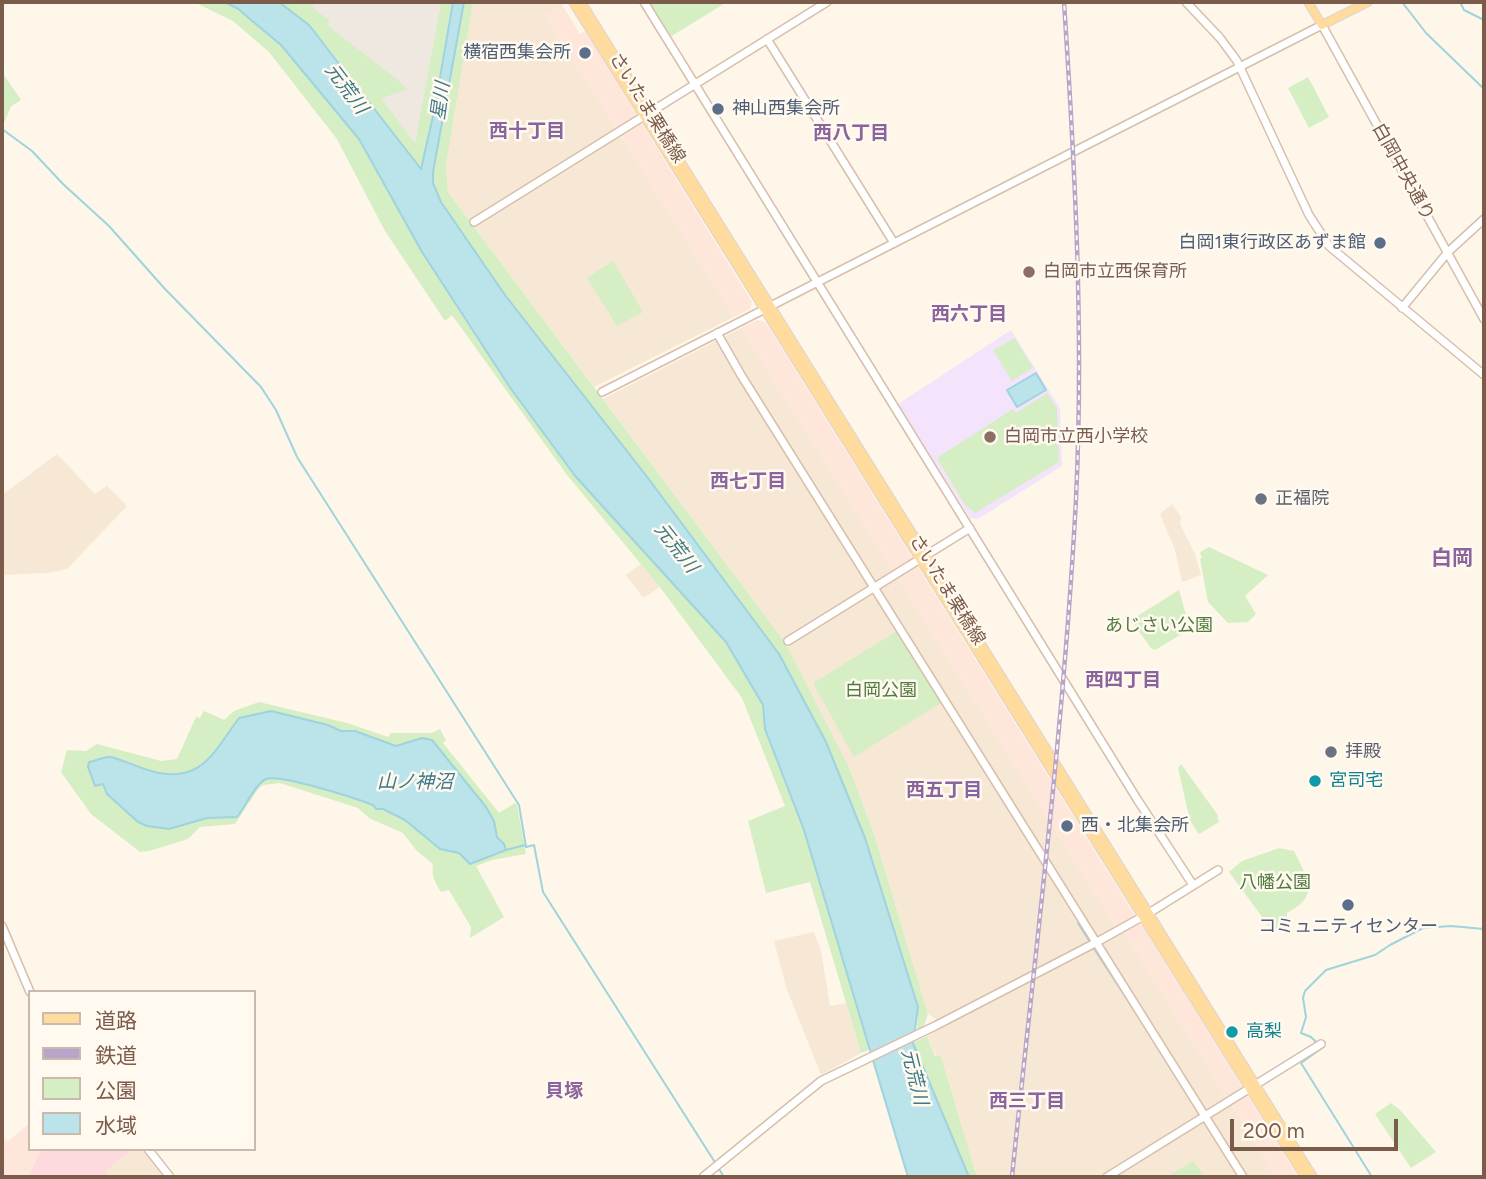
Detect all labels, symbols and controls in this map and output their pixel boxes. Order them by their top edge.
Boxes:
place label: 横宿西集会所 [463,42,571,64]
marker: 横宿西集会所 [577,45,593,61]
street label: さいたま栗橋線 [604,49,690,167]
water label: 元荒川 [320,59,372,119]
water label: 星川 [427,81,455,121]
place label: 神山西集会所 [732,98,840,120]
marker: 神山西集会所 [710,101,726,117]
district label: 西十丁目 [489,120,565,142]
street label: 白岡中央通り [1367,120,1439,224]
district label: 西八丁目 [813,122,889,144]
place label: 白岡1東行政区あずま館 [1179,232,1366,254]
marker: 白岡1東行政区あずま館 [1372,235,1388,251]
place label: 白岡市立西保育所 [1043,261,1187,283]
marker: 白岡市立西保育所 [1021,264,1037,280]
district label: 西六丁目 [931,303,1007,325]
place label: 白岡市立西小学校 [1004,426,1148,448]
marker: 白岡市立西小学校 [982,429,998,445]
district label: 西七丁目 [710,470,786,492]
place label: 正福院 [1275,488,1329,510]
marker: 正福院 [1253,491,1269,507]
water label: 元荒川 [649,519,703,577]
street label: さいたま栗橋線 [904,531,990,649]
district label: 白岡 [1431,546,1473,572]
park label: あじさい公園 [1105,615,1213,637]
district label: 西四丁目 [1085,669,1161,691]
park label: 白岡公園 [845,680,917,702]
place label: 拝殿 [1345,741,1381,763]
marker: 拝殿 [1323,744,1339,760]
place label: 宮司宅 [1329,770,1383,792]
water label: 山ノ神沼 [377,771,453,793]
marker: 宮司宅 [1307,773,1323,789]
district label: 西五丁目 [906,779,982,801]
place label: 西・北集会所 [1081,815,1189,837]
marker: 西・北集会所 [1059,818,1075,834]
park label: 八幡公園 [1239,872,1311,894]
marker: コミュニティセンター [1340,897,1356,913]
place label: コミュニティセンター [1258,916,1438,938]
legend [28,990,256,1151]
text: 道路 [95,1008,137,1033]
place label: 高梨 [1246,1021,1282,1043]
marker: 高梨 [1224,1024,1240,1040]
text: 鉄道 [95,1043,137,1068]
water label: 元荒川 [896,1047,932,1107]
text: 公園 [95,1078,137,1103]
district label: 貝塚 [545,1080,583,1102]
district label: 西三丁目 [989,1090,1065,1112]
scale bar [1234,1106,1402,1150]
text: 水域 [95,1113,137,1138]
text: 200 m [1243,1118,1305,1143]

